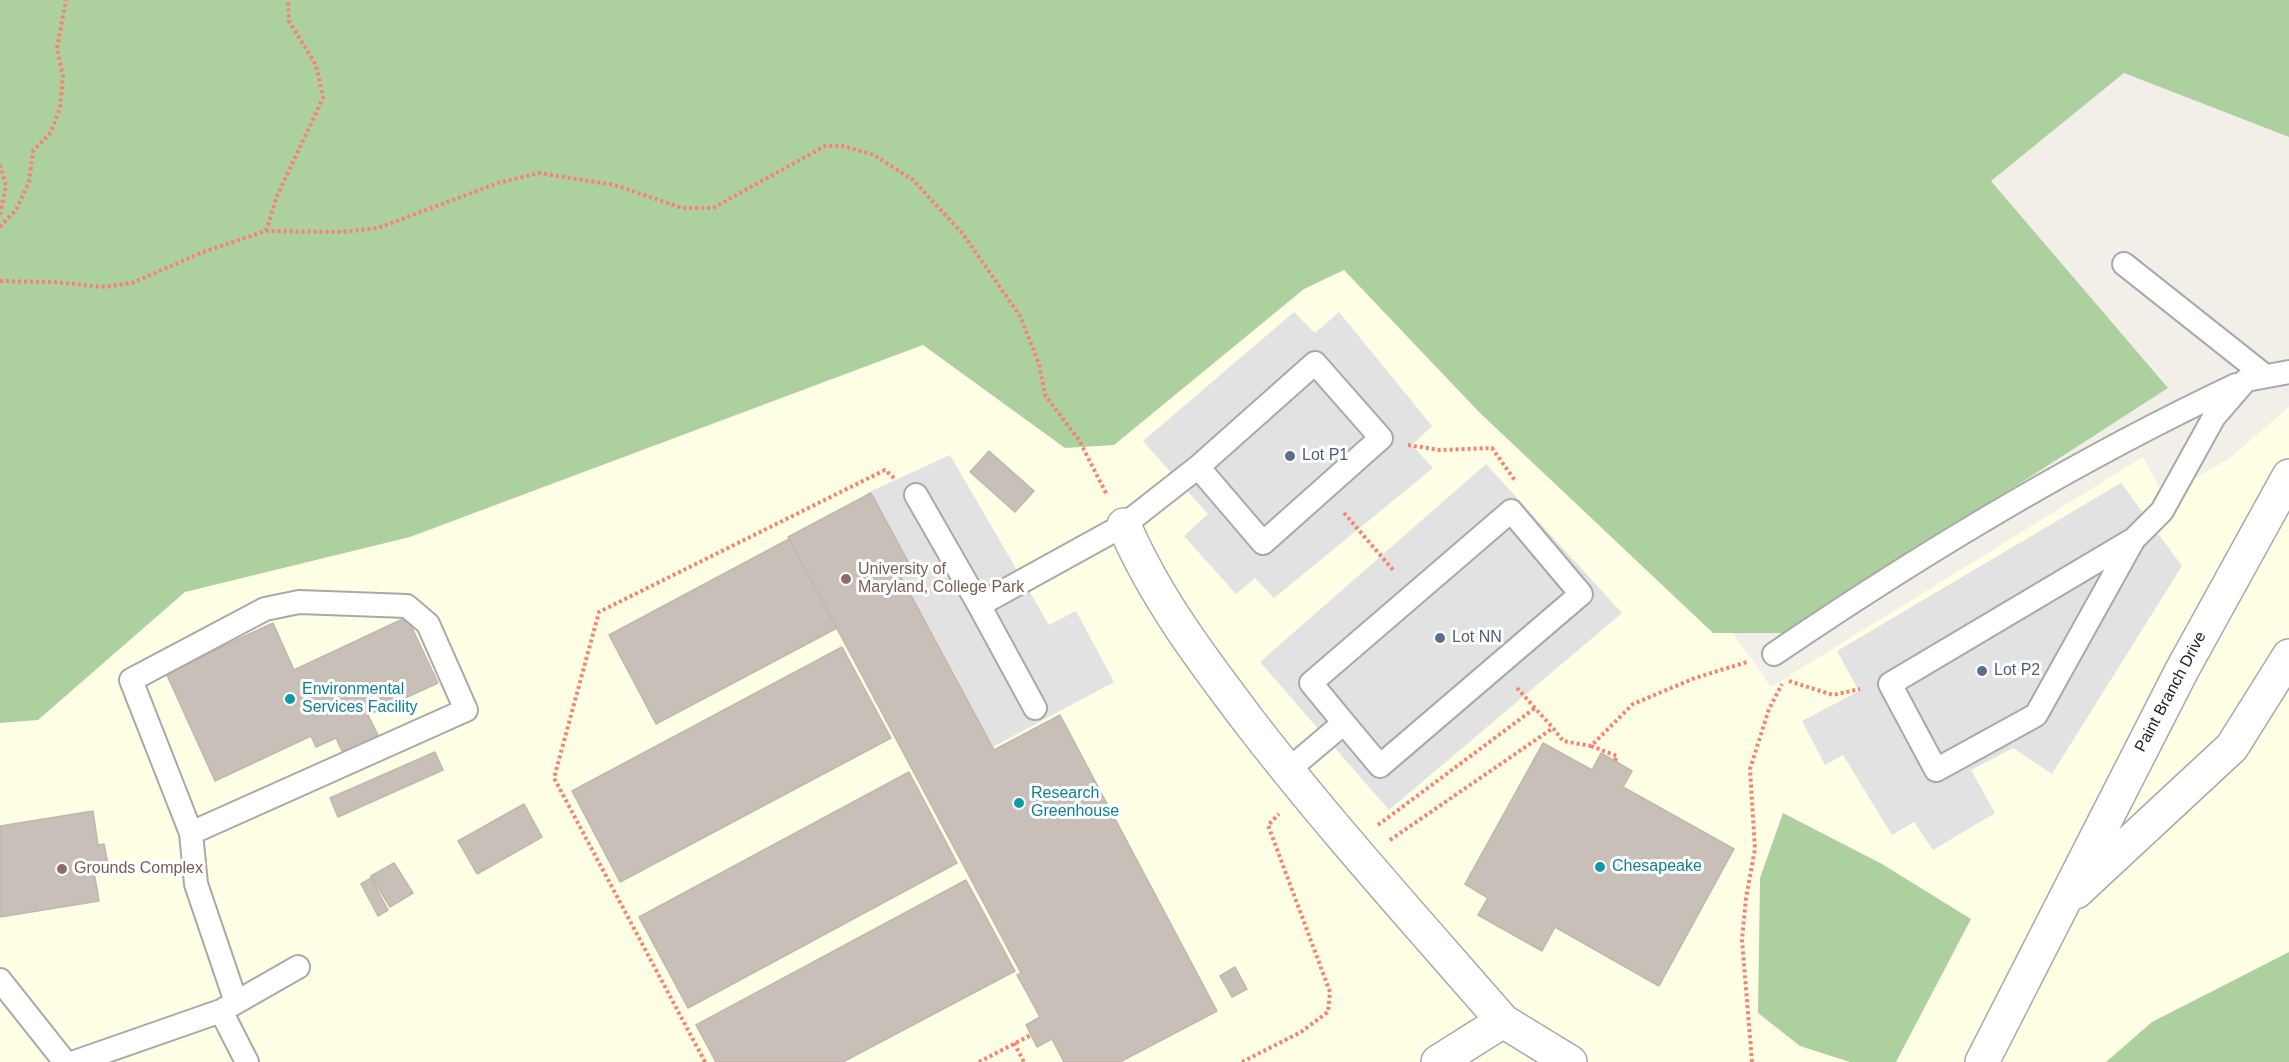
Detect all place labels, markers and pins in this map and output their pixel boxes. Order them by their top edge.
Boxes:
place label: Lot P1 [1302,446,1348,466]
marker: Lot P1 [1283,449,1297,463]
place label: University of Maryland, College Park [858,560,1024,598]
marker: University of Maryland, College Park [839,572,853,586]
place label: Lot NN [1452,628,1502,648]
marker: Lot NN [1433,631,1447,645]
place label: Lot P2 [1994,661,2040,681]
marker: Lot P2 [1975,664,1989,678]
place label: Environmental Services Facility [302,680,418,718]
marker: Environmental Services Facility [283,692,297,706]
place label: Research Greenhouse [1031,784,1119,822]
marker: Research Greenhouse [1012,796,1026,810]
place label: Chesapeake [1612,857,1702,877]
place label: Grounds Complex [74,859,203,879]
marker: Chesapeake [1593,860,1607,874]
marker: Grounds Complex [55,862,69,876]

